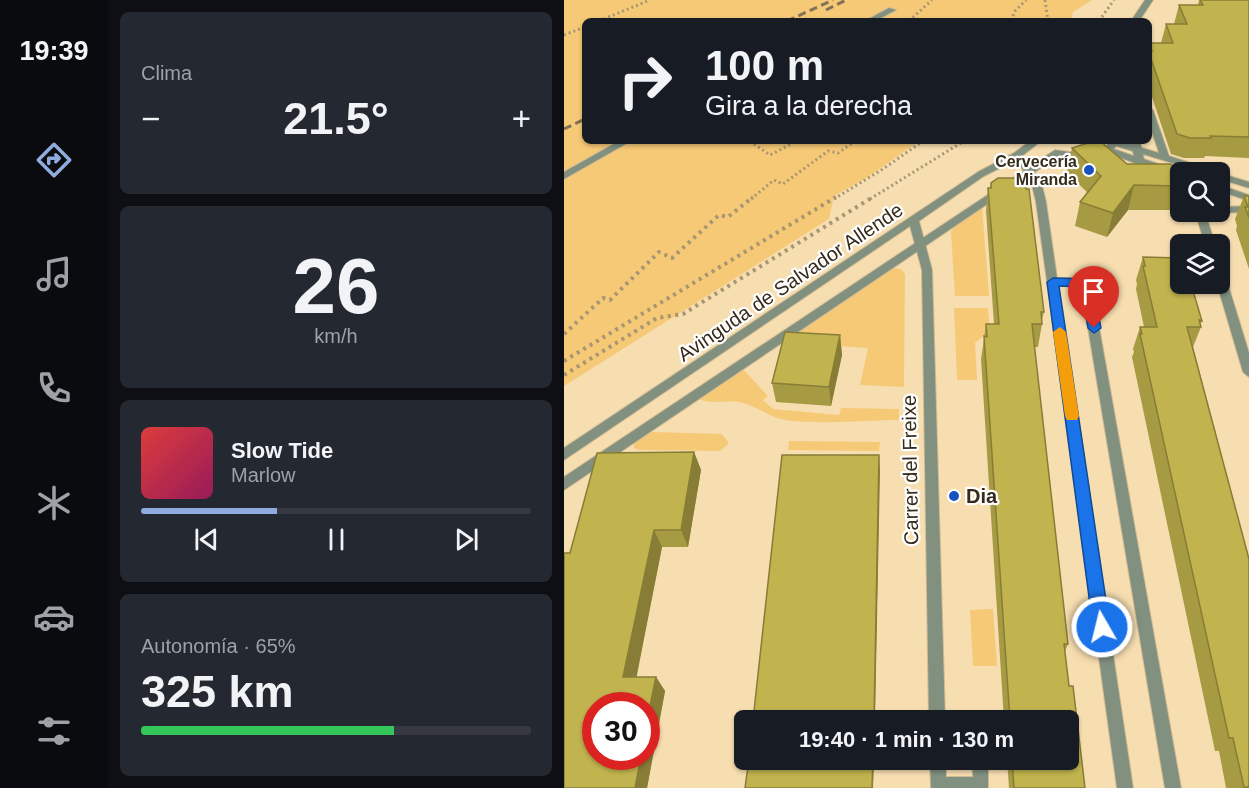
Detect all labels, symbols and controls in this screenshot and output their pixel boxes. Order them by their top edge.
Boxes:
text: 19:39 [19,36,89,66]
icon: right [606,42,684,120]
text: 100 m [705,42,824,89]
text: Clima [141,62,192,84]
text: Gira a la derecha [705,91,912,121]
text: 21.5° [283,93,389,144]
text: − [141,100,160,137]
text: + [512,100,531,137]
icon: directions [33,139,75,181]
place label: Cervecería Miranda [995,153,1077,188]
map controls [1170,162,1230,294]
button: search [1170,162,1230,222]
marker: Cervecería Miranda [1082,163,1096,177]
street label: Avinguda de Salvador Allende [673,198,907,366]
button: layers [1170,234,1230,294]
text: 26 [293,242,379,330]
icon: music [33,253,75,295]
pin [1068,266,1119,328]
icon: arrive [1077,275,1110,308]
text: km/h [314,325,358,347]
icon: phone [33,367,75,409]
street label: Carrer del Freixe [898,395,922,545]
text: Slow Tide [231,438,333,463]
text: Marlow [231,464,295,486]
icon: climate [33,482,75,524]
place label: Dia [966,485,998,507]
marker: Dia [947,489,961,503]
icon: previous [190,523,223,556]
icon: pause [320,523,353,556]
icon: next [450,523,483,556]
position arrow [1070,595,1134,659]
icon: car [33,596,75,638]
text: Autonomía · 65% [141,635,296,657]
text: 325 km [141,666,294,717]
speed limit sign: 30 [582,692,660,770]
icon: filters [33,710,75,752]
text: 19:40 · 1 min · 130 m [799,727,1014,752]

